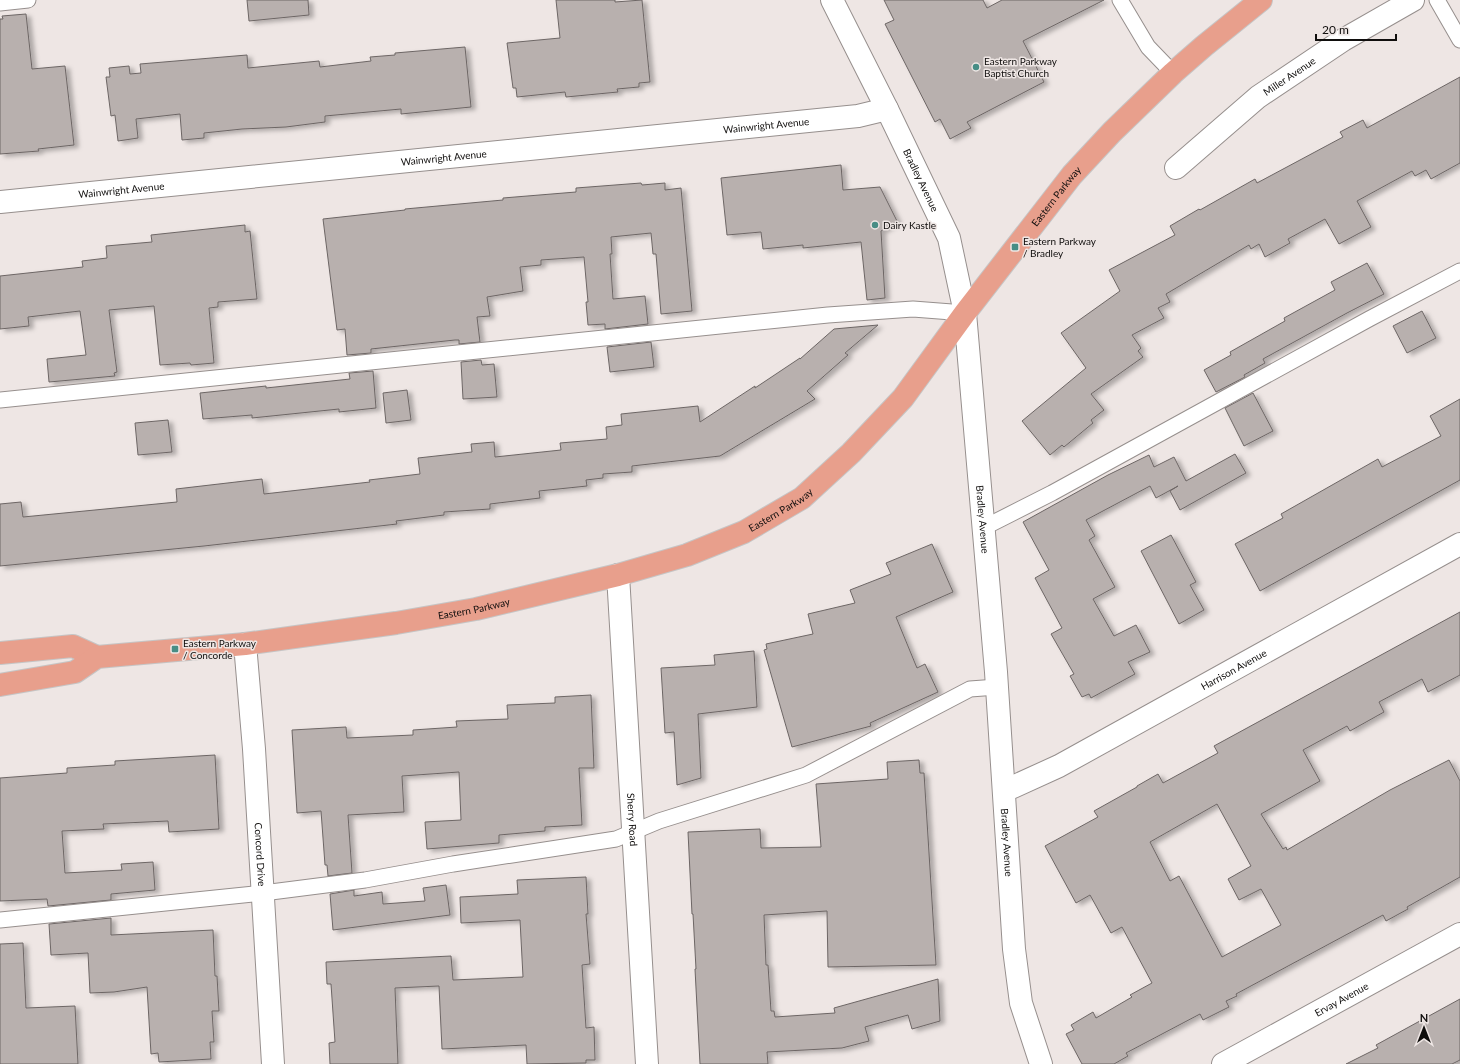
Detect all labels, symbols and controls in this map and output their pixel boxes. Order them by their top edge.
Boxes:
scale bar [1316,16,1396,42]
text: 20 m [1322,22,1349,37]
street label: Miller Avenue [1261,54,1318,98]
place label: Eastern Parkway Baptist Church [984,55,1058,79]
marker: Eastern Parkway Baptist Church [971,62,981,72]
street label: Wainwright Avenue [723,115,810,135]
street label: Wainwright Avenue [400,147,487,168]
street label: Bradley Avenue [901,147,941,214]
street label: Eastern Parkway [1029,163,1084,229]
street label: Wainwright Avenue [78,180,165,200]
place label: Dairy Kastle [883,219,936,231]
marker: Dairy Kastle [870,220,880,230]
place label: Eastern Parkway / Bradley [1023,235,1097,259]
marker: Eastern Parkway / Bradley [1010,242,1020,252]
street label: Eastern Parkway [746,485,816,534]
street label: Bradley Avenue [974,485,992,554]
street label: Eastern Parkway [437,595,512,622]
place label: Eastern Parkway / Concorde [183,637,257,661]
marker: Eastern Parkway / Concorde [170,644,180,654]
street label: Harrison Avenue [1199,646,1269,692]
street label: Sherry Road [625,793,640,846]
street label: Bradley Avenue [999,808,1015,877]
street label: Concord Drive [252,822,268,887]
street label: Ervay Avenue [1312,980,1370,1019]
north arrow [1404,1008,1444,1048]
text: N [1420,1011,1428,1024]

